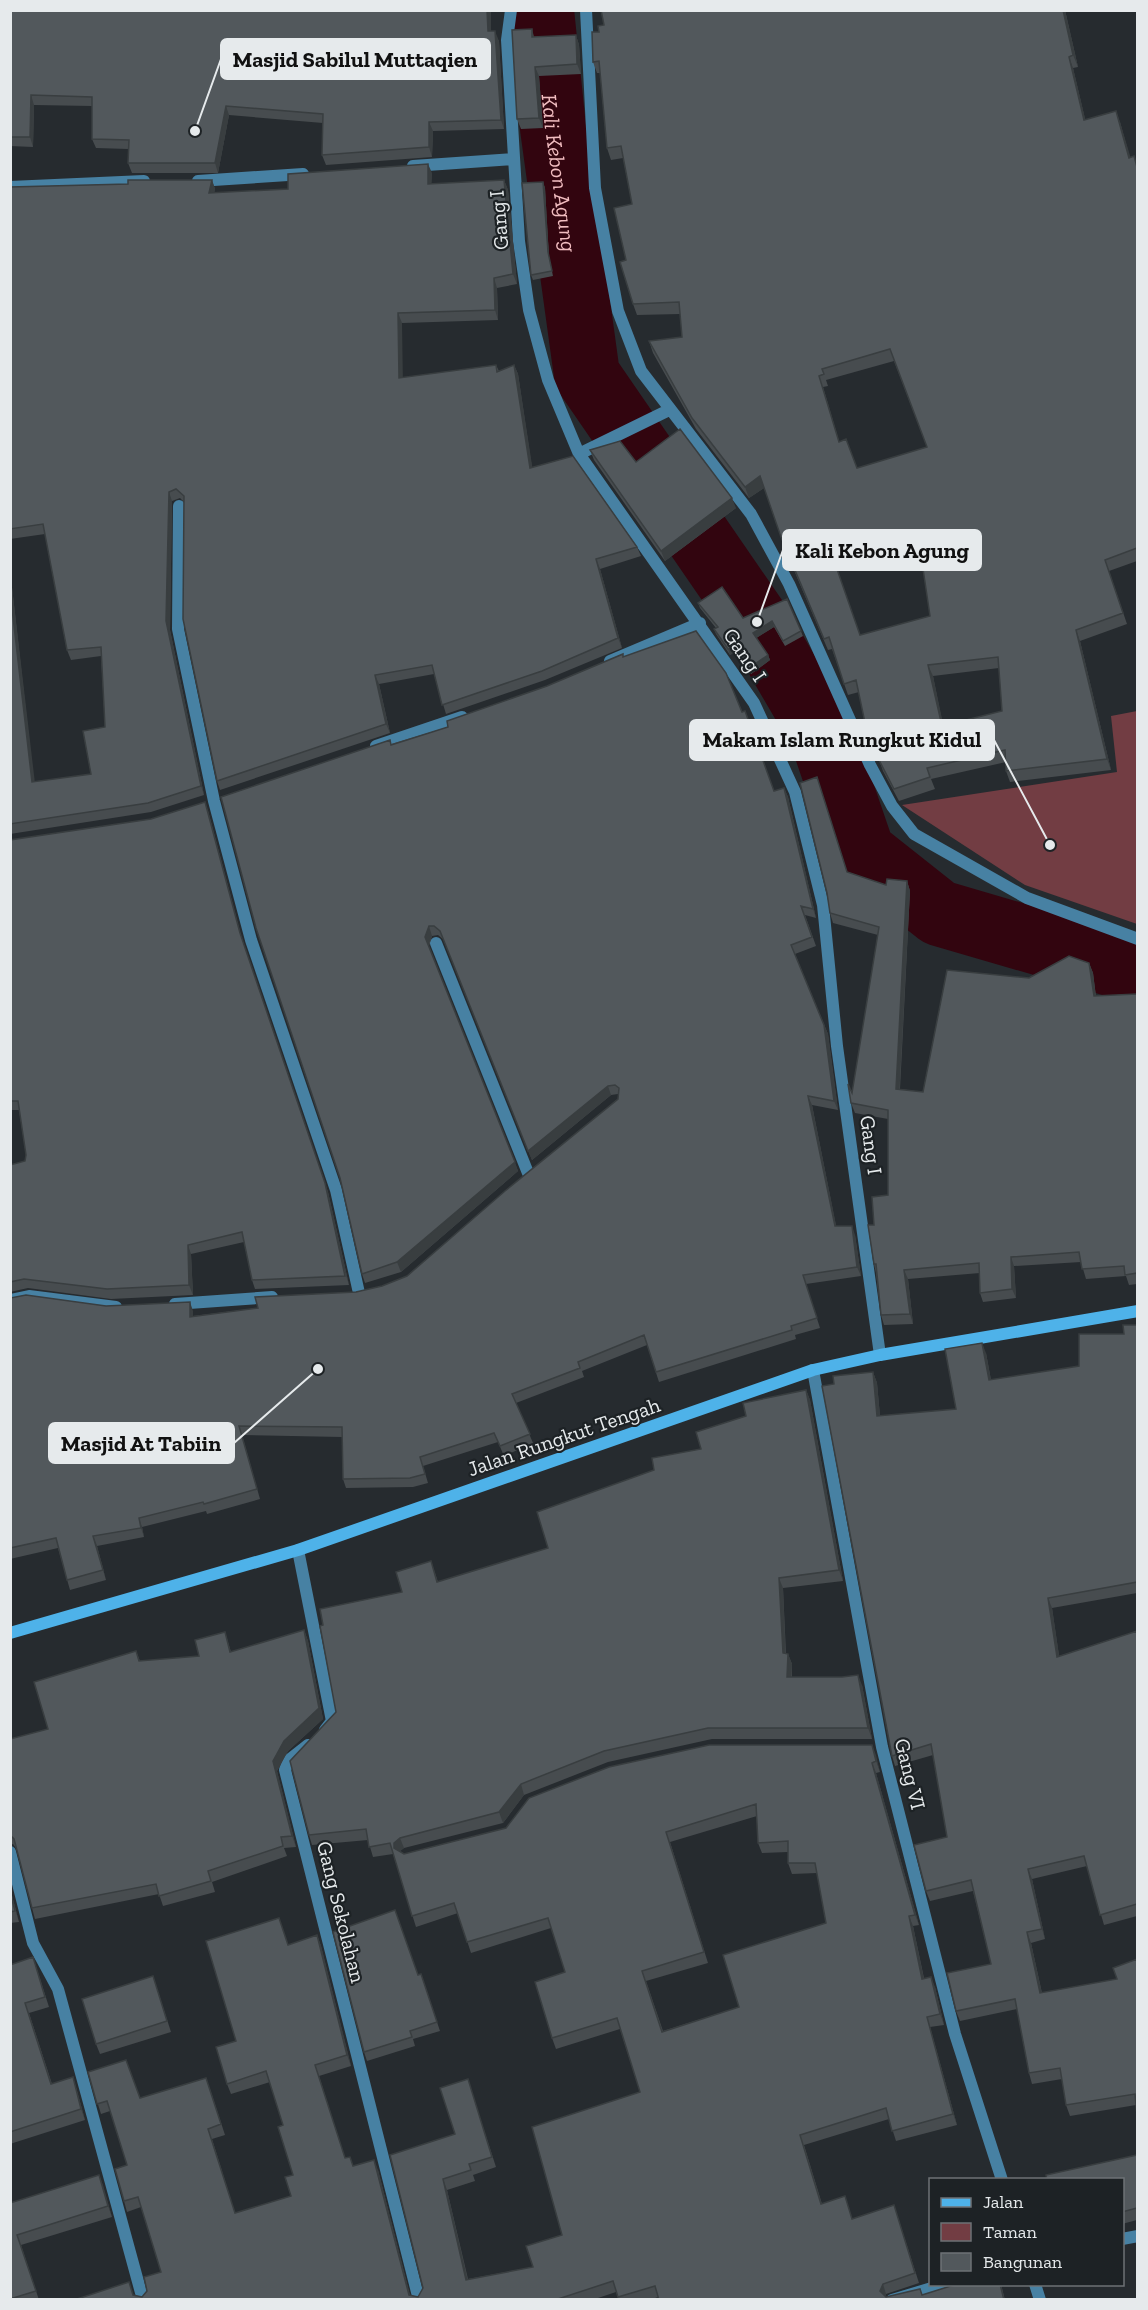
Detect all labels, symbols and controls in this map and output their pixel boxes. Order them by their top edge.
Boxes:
callout: Masjid Sabilul Muttaqien [221,39,490,79]
text: Masjid Sabilul Muttaqien [233,46,477,73]
water label: Kali Kebon Agung [536,93,583,255]
street label: Gang I [483,189,514,251]
callout: Kali Kebon Agung [783,530,981,570]
text: Kali Kebon Agung [795,537,970,564]
street label: Gang I [718,623,772,686]
callout: Makam Islam Rungkut Kidul [690,720,994,760]
text: Makam Islam Rungkut Kidul [702,726,982,753]
street label: Gang I [855,1114,888,1176]
street label: Jalan Rungkut Tengah [464,1392,664,1481]
callout: Masjid At Tabiin [49,1423,234,1463]
text: Masjid At Tabiin [61,1430,221,1457]
street label: Gang VI [890,1736,931,1812]
street label: Gang Sekolahan [312,1838,371,1985]
legend [929,2178,1124,2286]
text: Jalan [983,2191,1024,2213]
text: Taman [983,2221,1038,2243]
text: Bangunan [983,2251,1063,2273]

